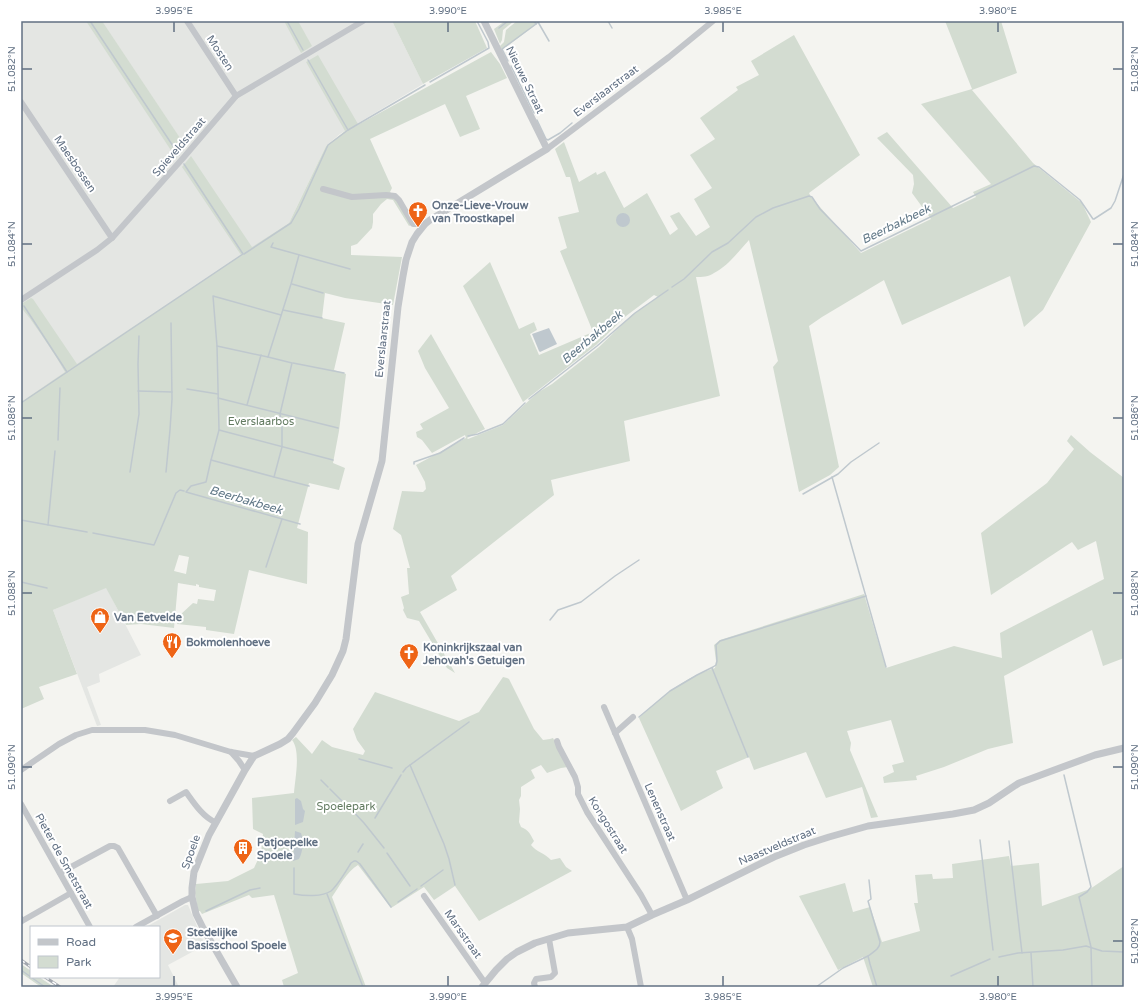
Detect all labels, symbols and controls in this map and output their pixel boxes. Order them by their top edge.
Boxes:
text: 3.995°E [155,5,193,17]
text: 3.990°E [429,5,467,17]
text: 3.985°E [704,5,742,17]
text: 3.980°E [979,5,1017,17]
street label: Mosten [204,33,236,73]
street label: Nieuwe Straat [503,44,547,116]
text: 51.082°N [6,46,18,92]
text: 51.082°N [1129,46,1141,92]
street label: Everslaarstraat [571,62,641,120]
street label: Spieveldstraat [150,115,208,179]
street label: Maesbossen [51,133,99,195]
place label: Onze-Lieve-Vrouw van Troostkapel [432,199,529,226]
church icon: Onze-Lieve-Vrouw van Troostkapel [407,200,429,228]
water label: Beerbakbeek [859,201,934,247]
text: 51.084°N [6,221,18,267]
text: 51.084°N [1129,221,1141,267]
street label: Everslaarstraat [372,300,394,378]
water label: Beerbakbeek [559,307,626,366]
text: 51.086°N [6,395,18,441]
text: 51.086°N [1129,395,1141,441]
park label: Everslaarbos [228,415,294,428]
water label: Beerbakbeek [208,483,285,517]
text: 51.088°N [6,570,18,616]
text: 51.088°N [1129,570,1141,616]
shop icon: Van Eetvelde [89,606,111,634]
place label: Van Eetvelde [114,611,183,624]
restaurant icon: Bokmolenhoeve [161,631,183,659]
place label: Bokmolenhoeve [186,636,271,649]
place label: Koninkrijkszaal van Jehovah's Getuigen [422,641,525,668]
church icon: Koninkrijkszaal van Jehovah's Getuigen [398,642,420,670]
text: 51.090°N [6,744,18,790]
text: 51.090°N [1129,744,1141,790]
street label: Lenenstraat [641,781,679,843]
street label: Kongostraat [585,794,631,856]
park label: Spoelepark [317,800,375,813]
street label: Pieter de Smetstraat [32,811,96,911]
street label: Naastveldstraat [737,824,817,868]
street label: Spoele [179,833,203,871]
place label: Patjoepelke Spoele [257,836,319,863]
building icon: Patjoepelke Spoele [232,837,254,865]
street label: Marsstraat [442,907,484,961]
text: 51.092°N [1129,918,1141,964]
legend [30,926,160,978]
place label: Stedelijke Basisschool Spoele [187,926,287,953]
school or university icon: Stedelijke Basisschool Spoele [162,927,184,955]
text: Road [66,935,96,949]
text: Park [66,955,92,969]
text: 3.995°E [155,991,193,1003]
text: 3.990°E [429,991,467,1003]
text: 3.985°E [704,991,742,1003]
text: 3.980°E [979,991,1017,1003]

